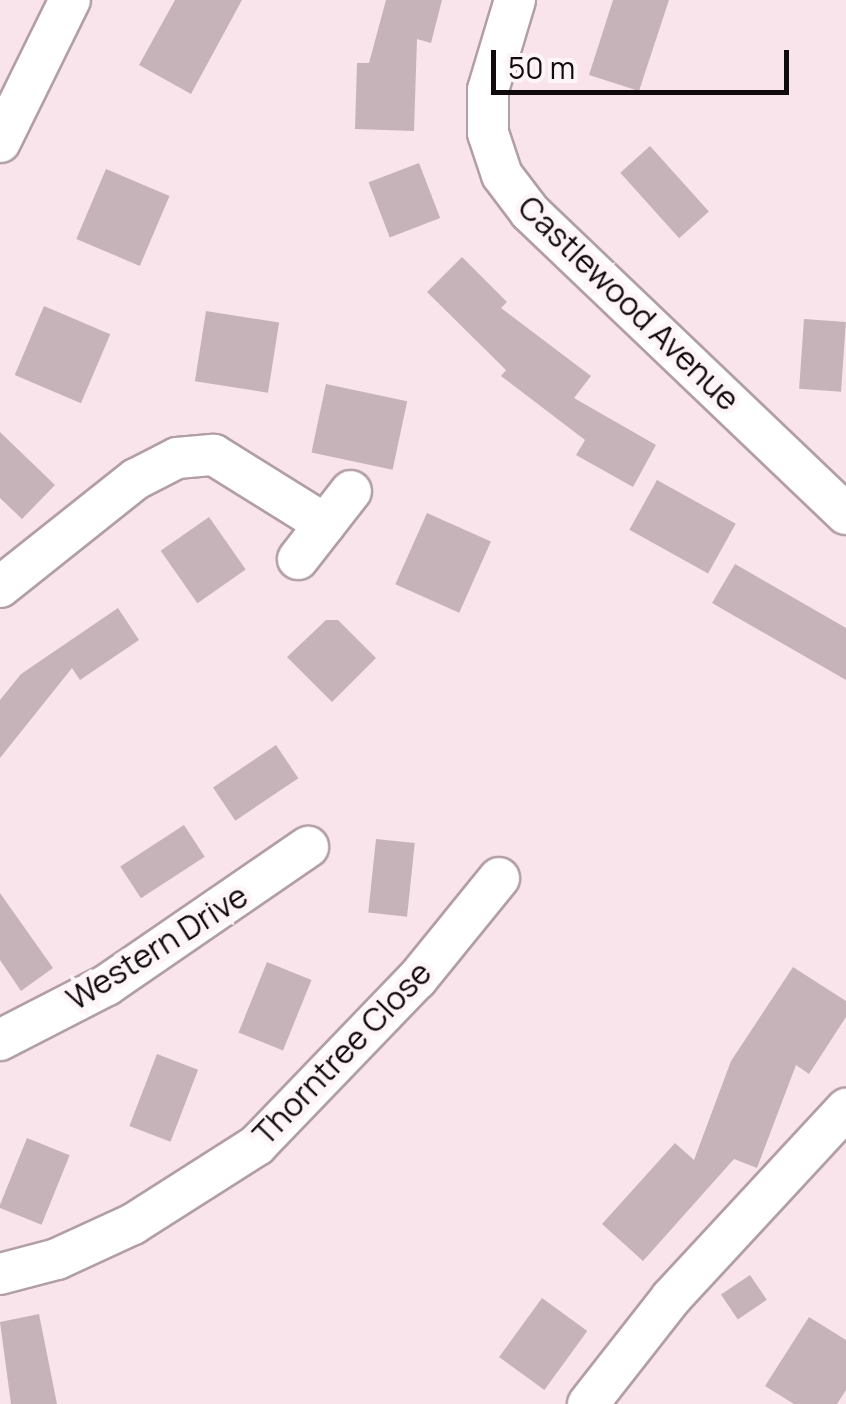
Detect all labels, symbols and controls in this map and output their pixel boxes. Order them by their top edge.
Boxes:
scale bar [496,30,794,92]
text: 50 m [508,47,575,88]
street label: Castlewood Avenue [510,188,748,418]
street label: Western Drive [59,876,255,1018]
street label: Thorntree Close [245,953,439,1153]

